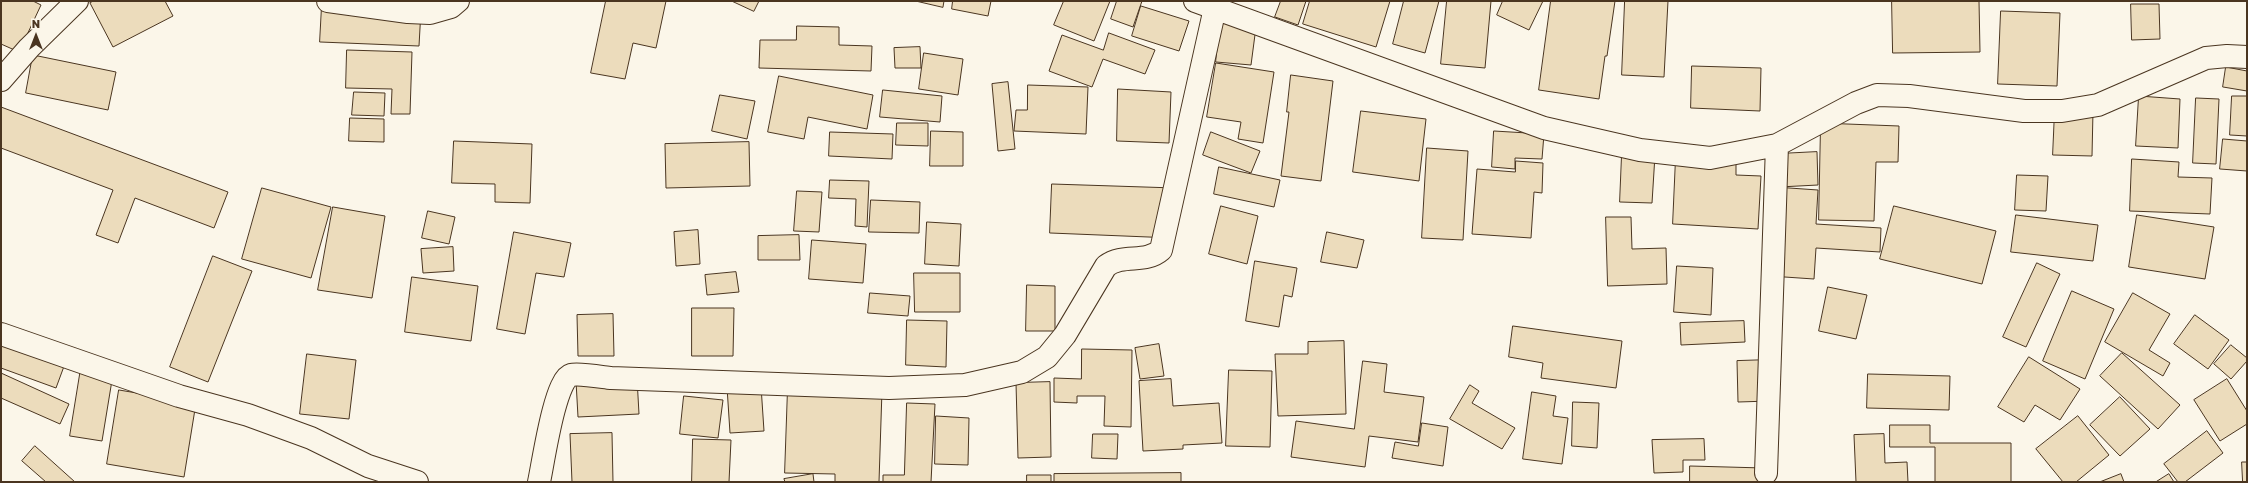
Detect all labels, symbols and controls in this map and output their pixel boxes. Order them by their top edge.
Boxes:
north arrow [16,16,56,56]
text: N [32,17,40,30]

